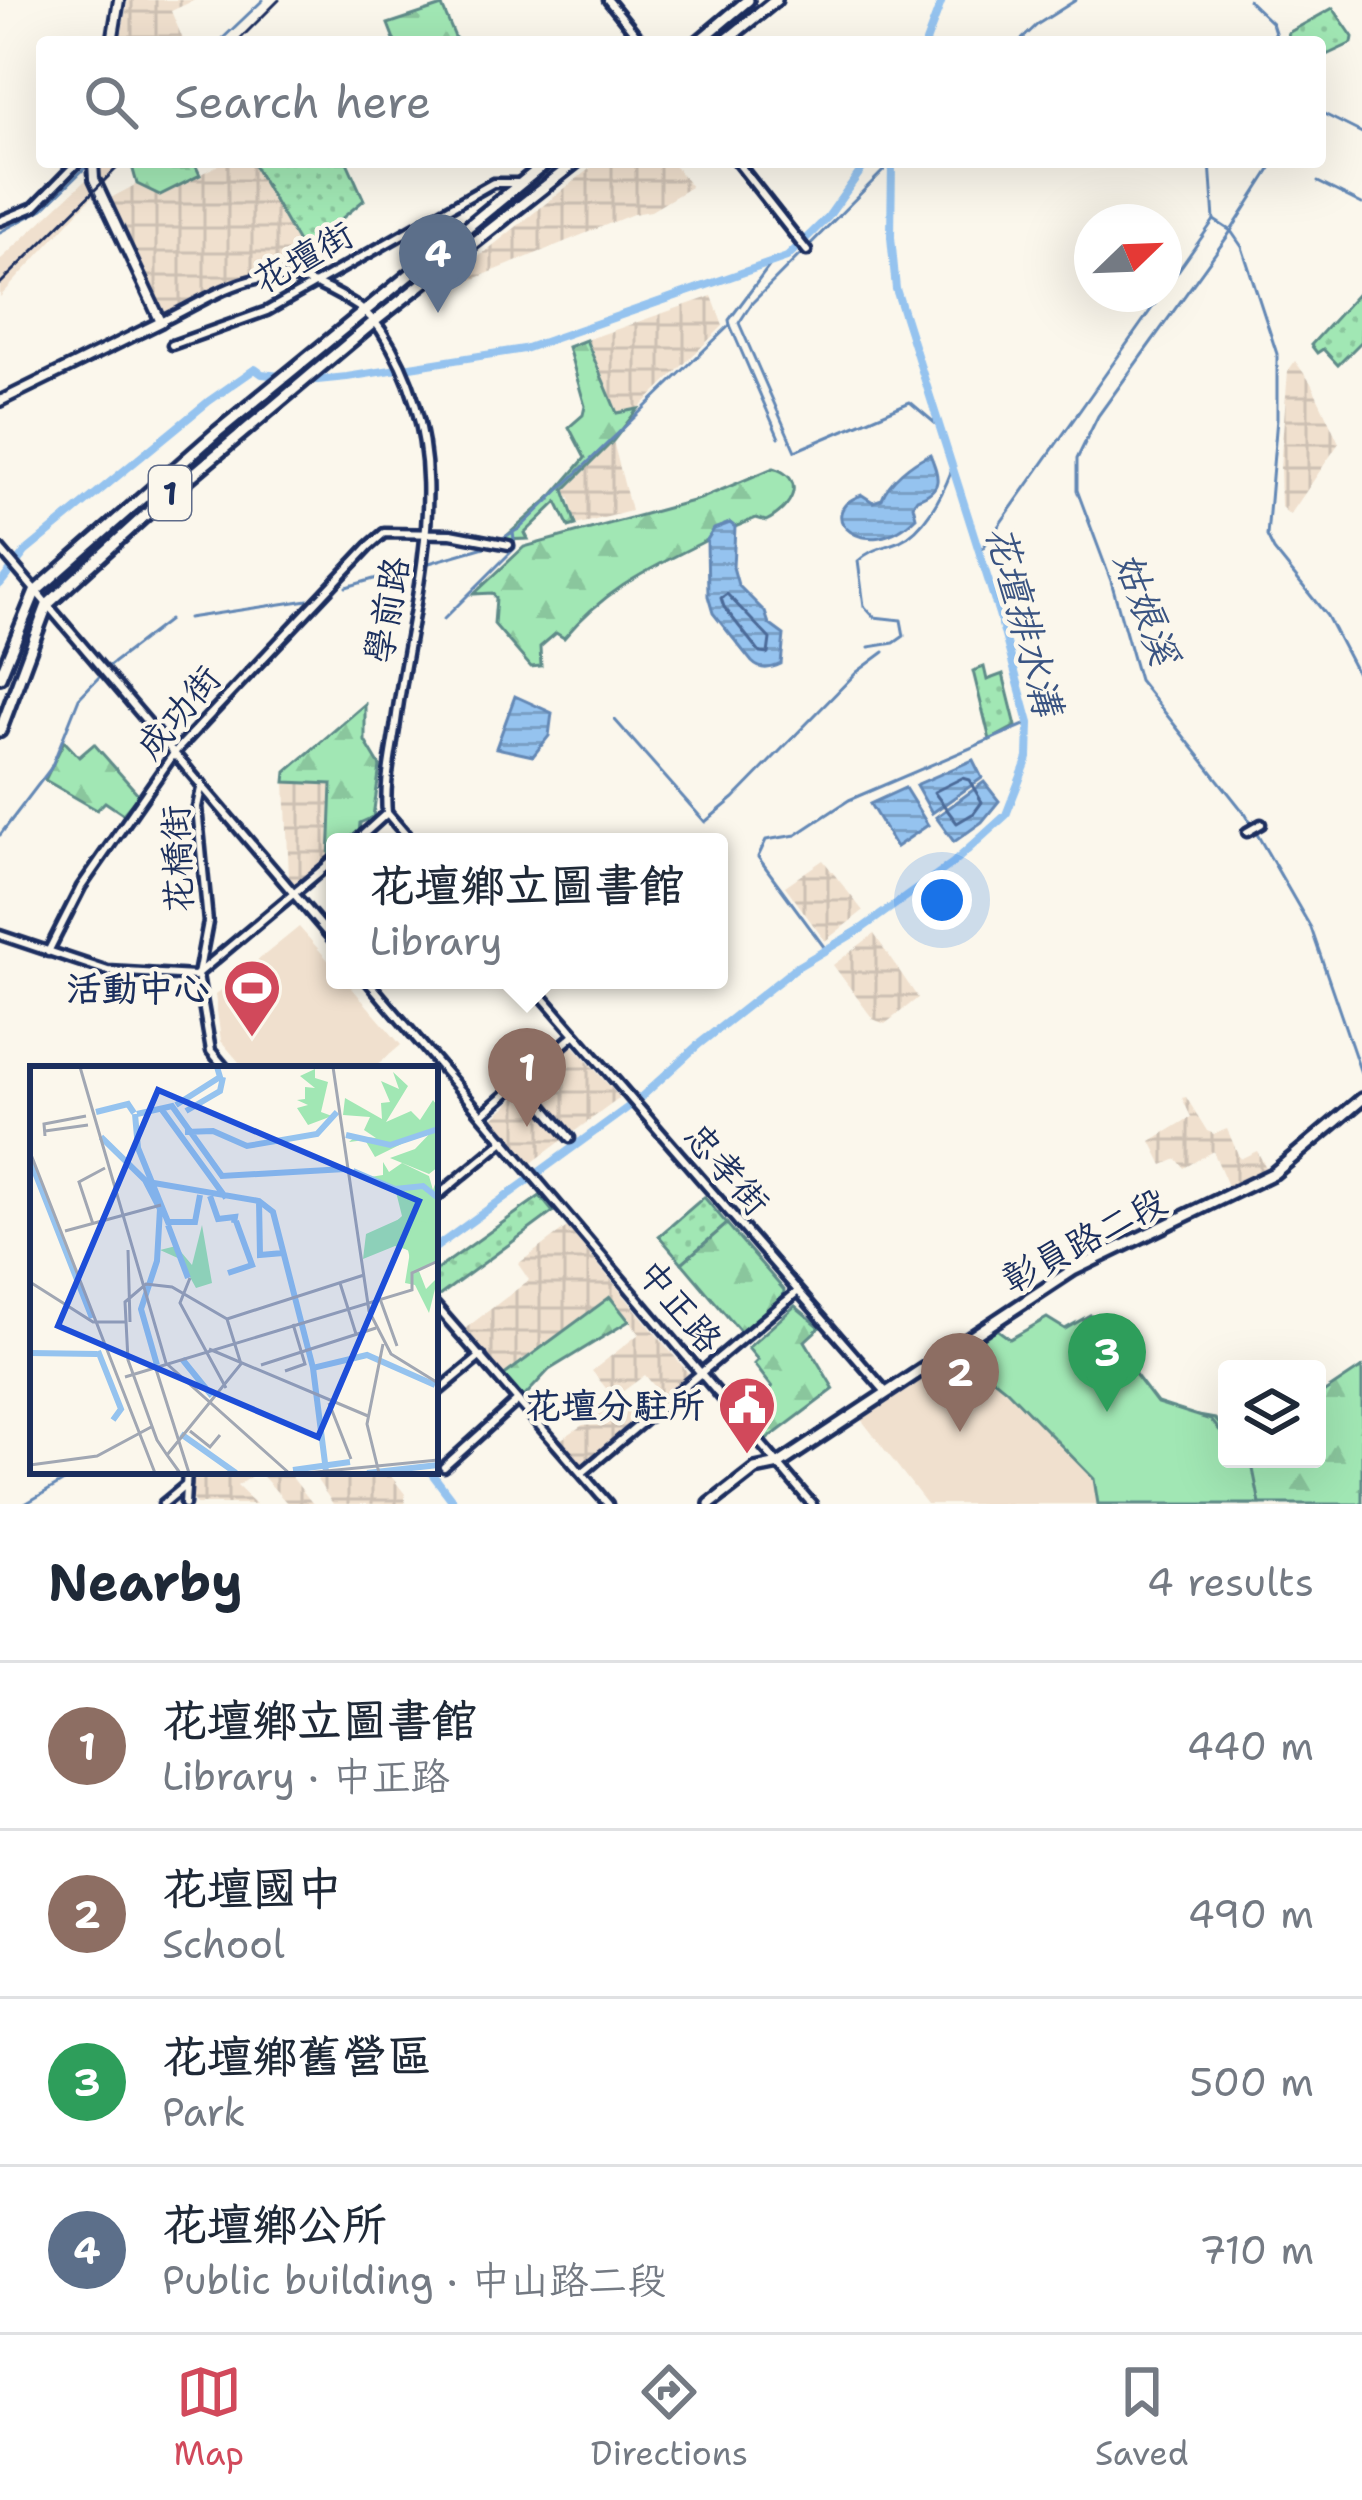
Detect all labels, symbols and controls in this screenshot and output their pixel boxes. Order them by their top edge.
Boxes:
search box [36,36,1326,168]
icon: search [78,69,144,135]
text: Search here [174,72,431,132]
north arrow [1074,204,1182,312]
street label: 花壇街 [244,209,362,305]
pin: 4 [399,214,477,313]
road number: 1 [149,466,191,520]
water label: 花壇排水溝 [975,519,1076,724]
water label: 姑娘溪 [1103,544,1192,674]
street label: 學前路 [353,553,421,667]
street label: 成功街 [125,655,231,769]
street label: 花橋街 [151,804,203,914]
popup [326,833,728,989]
text: 花壇鄉立圖書館 [369,855,685,915]
your location [912,870,972,930]
text: Library [369,915,502,967]
sports icon: 活動中心 [221,957,283,1039]
place label: 活動中心 [66,964,210,1013]
pin: 1 [488,1028,566,1127]
inset map [30,1066,438,1474]
street label: 忠孝街 [673,1112,781,1226]
street label: 彰員路二段 [993,1176,1175,1304]
street label: 中正路 [627,1249,733,1363]
pin: 3 [1068,1313,1146,1412]
pin: 2 [921,1333,999,1432]
map controls [1218,1360,1326,1468]
button: layers [1218,1360,1326,1468]
public building icon: 花壇分駐所 [716,1374,778,1456]
place label: 花壇分駐所 [525,1381,705,1430]
text: Nearby [48,1548,243,1616]
text: 4 results [1147,1556,1314,1608]
text: 花壇鄉立圖書館 [162,1690,477,1750]
text: 1 [78,1720,96,1772]
text: 440 m [1187,1720,1314,1772]
text: Library · 中正路 [162,1750,450,1802]
text: 花壇國中 [162,1858,342,1918]
text: 2 [73,1888,101,1940]
text: 490 m [1187,1888,1314,1940]
text: School [162,1918,285,1970]
text: 花壇鄉舊營區 [162,2026,432,2086]
text: 3 [73,2056,101,2108]
text: 500 m [1189,2056,1314,2108]
text: Park [162,2086,246,2138]
text: 花壇鄉公所 [162,2194,387,2254]
text: 4 [73,2224,101,2276]
text: 710 m [1199,2224,1314,2276]
text: Public building · 中山路二段 [162,2254,666,2306]
tab: Map [173,2359,244,2476]
tab: Directions [591,2359,748,2476]
tab: Saved [1095,2359,1189,2476]

